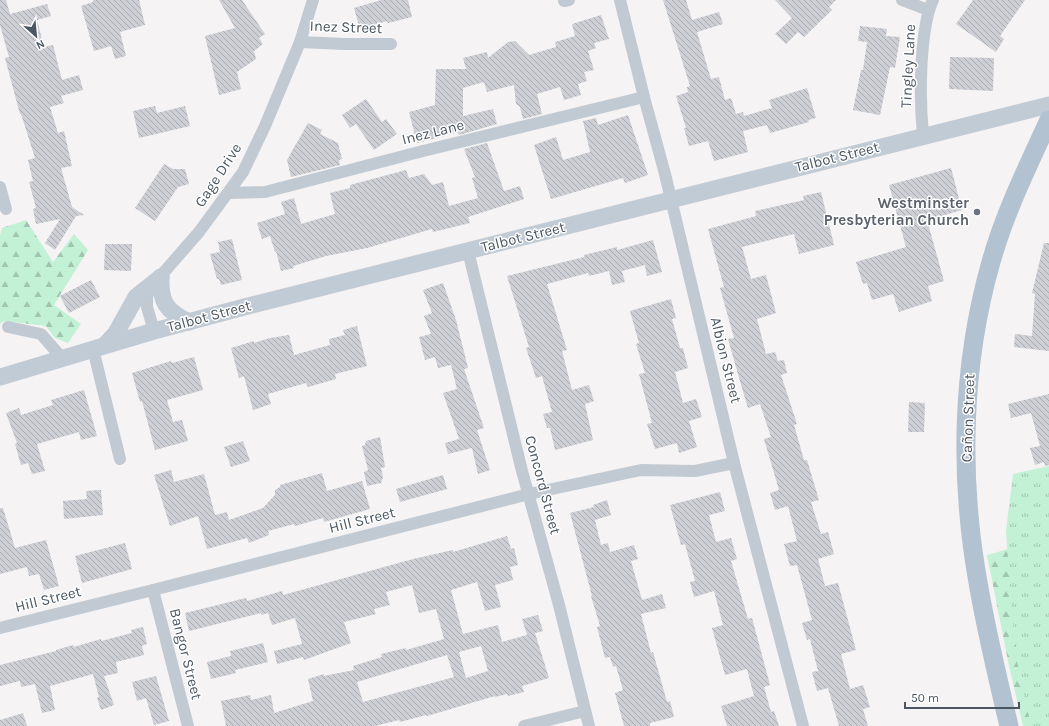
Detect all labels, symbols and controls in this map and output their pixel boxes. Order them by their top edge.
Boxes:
north arrow [16,16,56,56]
street label: Inez Street [309,17,383,37]
street label: Tingley Lane [897,24,919,108]
text: N [34,37,47,52]
street label: Inez Lane [400,116,466,148]
street label: Talbot Street [793,138,881,176]
street label: Gage Drive [191,140,245,210]
place label: Westminster Presbyterian Church [824,194,969,229]
marker: Westminster Presbyterian Church [972,207,982,217]
street label: Talbot Street [479,218,567,256]
street label: Talbot Street [165,296,253,336]
street label: Albion Street [707,315,745,405]
street label: Cañon Street [957,373,979,463]
street label: Concord Street [521,434,565,537]
street label: Hill Street [327,503,397,537]
street label: Hill Street [13,582,83,616]
street label: Bangor Street [166,606,206,702]
scale bar [905,684,1019,710]
text: 50 m [911,691,939,705]

